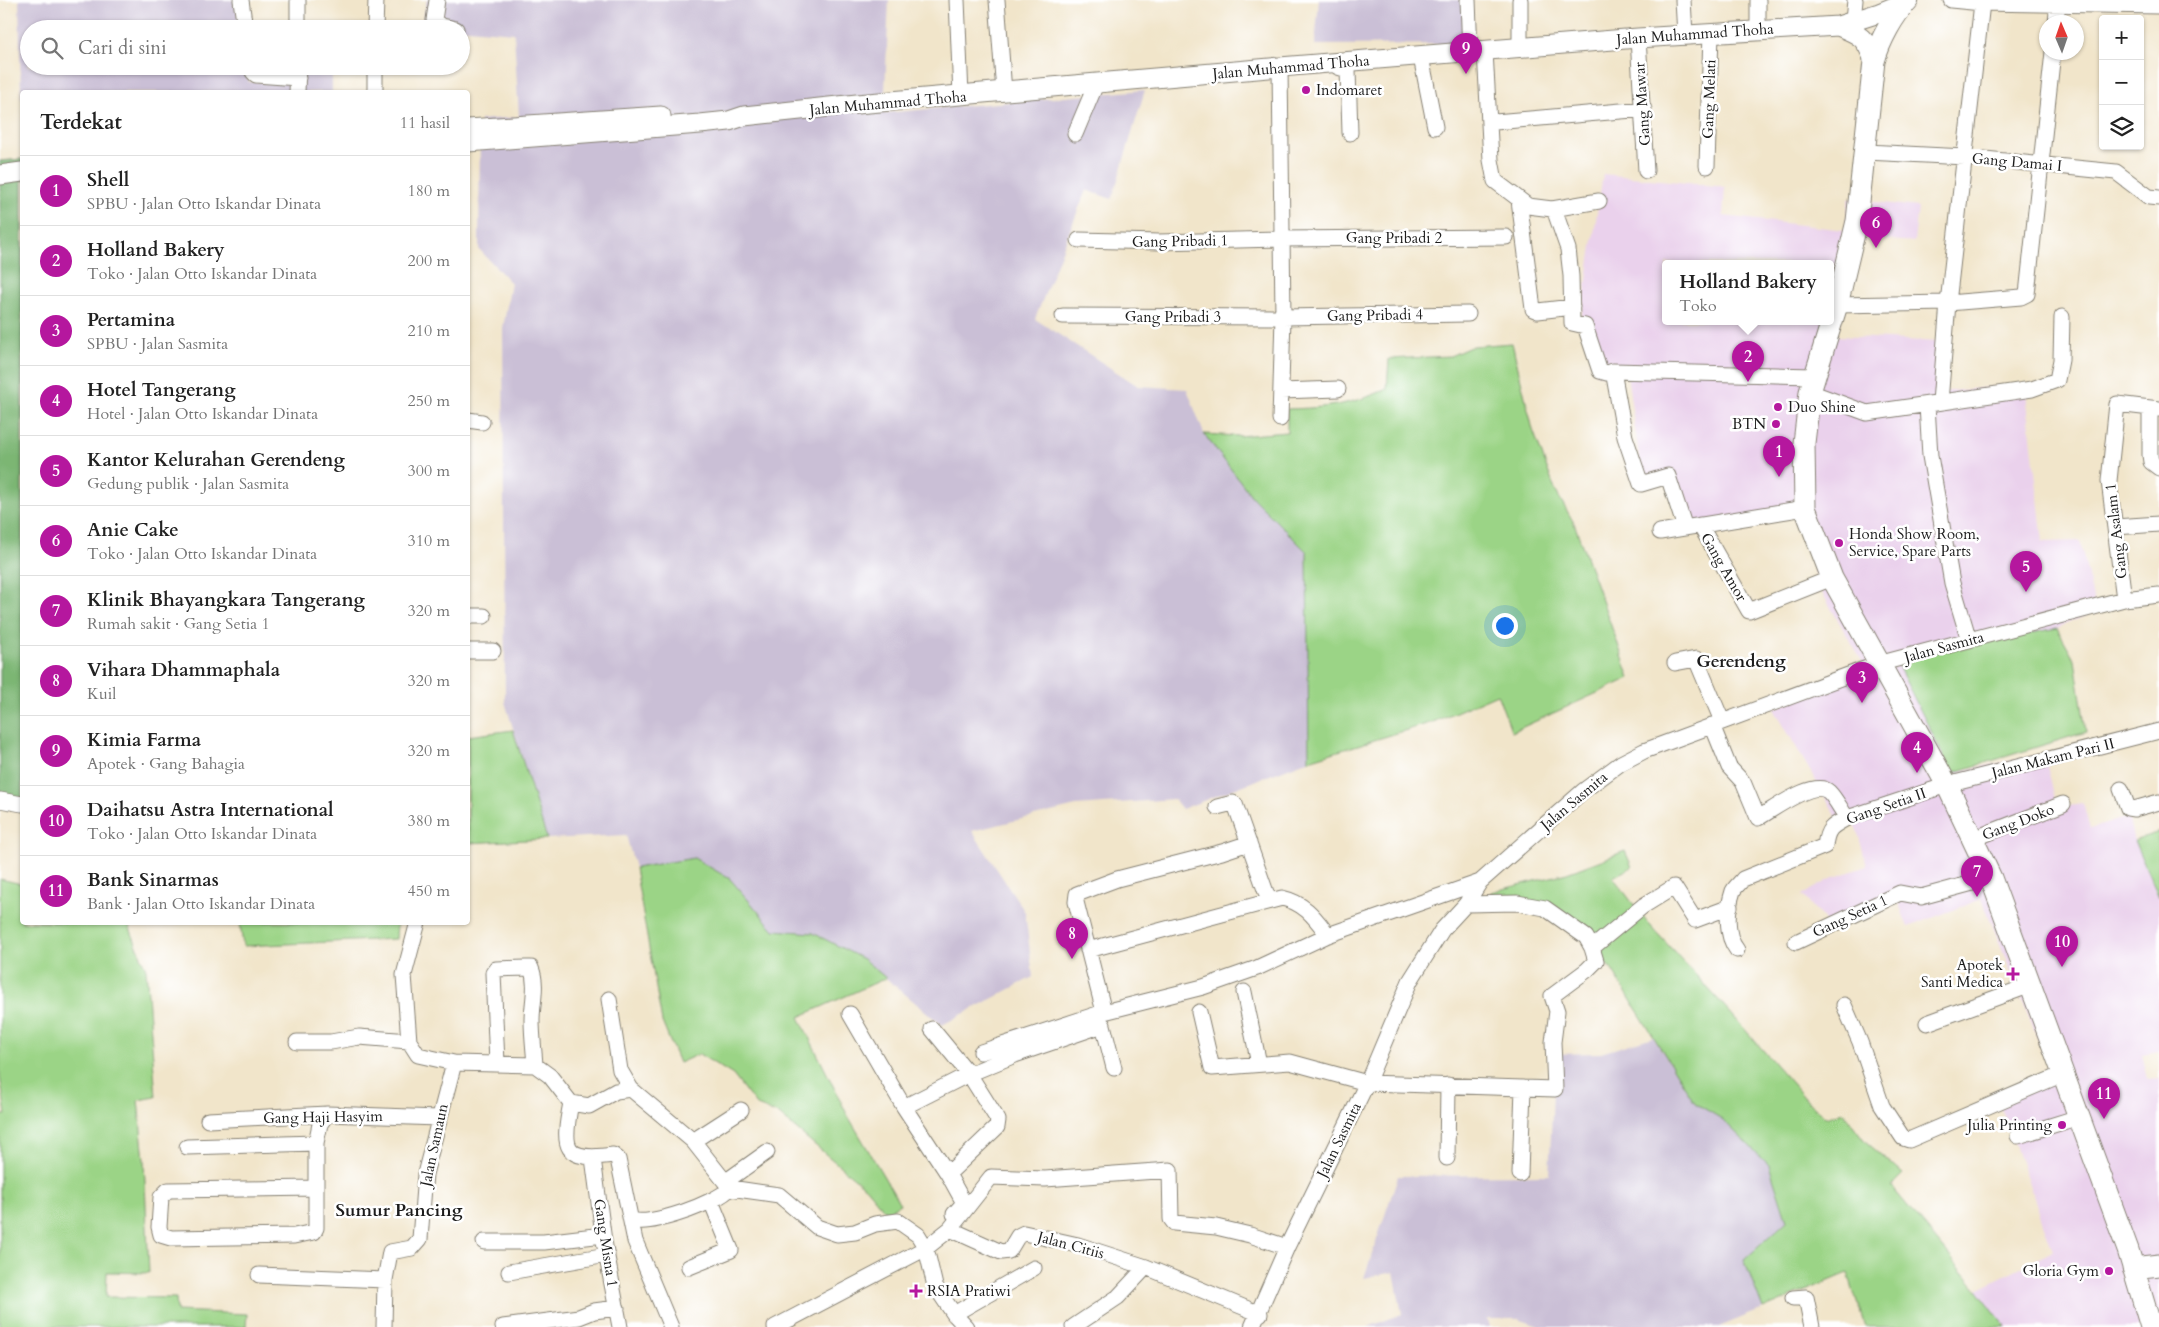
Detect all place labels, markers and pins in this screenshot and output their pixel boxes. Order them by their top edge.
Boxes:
pin: 9 [1450,33,1482,74]
place label: Indomaret [1316,80,1382,100]
marker: Indomaret [1300,84,1312,96]
pin: 6 [1860,207,1892,248]
pin: 2 [1732,341,1764,382]
place label: Duo Shine [1788,397,1856,417]
marker: Duo Shine [1772,401,1784,413]
place label: BTN [1732,414,1766,434]
marker: BTN [1770,418,1782,430]
pin: 1 [1763,436,1795,477]
place label: Honda Show Room, Service, Spare Parts [1849,524,1980,561]
marker: Honda Show Room, Service, Spare Parts [1833,537,1845,549]
pin: 5 [2010,551,2042,592]
pin: 3 [1846,662,1878,703]
pin: 4 [1901,732,1933,773]
pin: 7 [1961,856,1993,897]
pin: 8 [1056,918,1088,959]
pin: 10 [2046,926,2078,967]
place label: Apotek Santi Medica [1921,955,2004,992]
marker: Apotek Santi Medica [2007,968,2019,980]
pin: 11 [2088,1078,2120,1119]
place label: Julia Printing [1965,1115,2053,1135]
marker: Julia Printing [2056,1119,2068,1131]
place label: Gloria Gym [2023,1261,2099,1281]
marker: Gloria Gym [2103,1265,2115,1277]
place label: RSIA Pratiwi [927,1281,1011,1301]
marker: RSIA Pratiwi [909,1284,923,1298]

